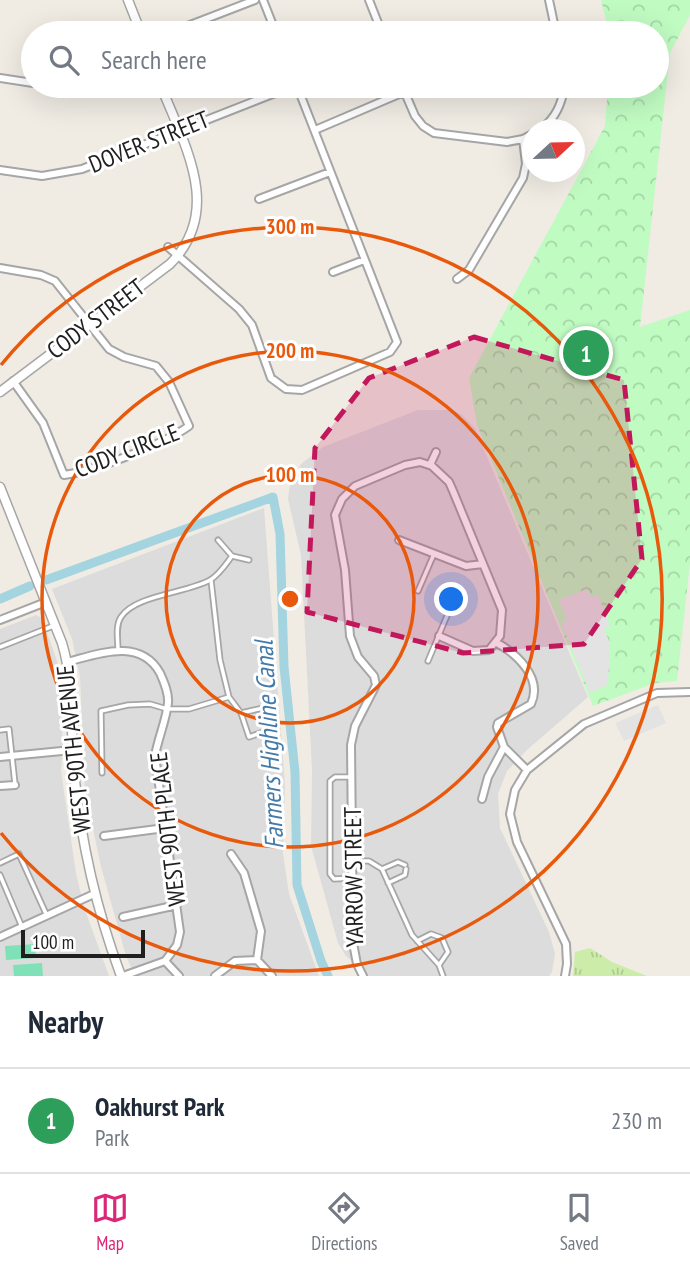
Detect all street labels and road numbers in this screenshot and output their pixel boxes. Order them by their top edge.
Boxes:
street label: DOVER STREET [84,103,214,180]
street label: CODY STREET [41,272,151,366]
street label: CODY CIRCLE [70,416,184,485]
street label: WEST 90TH AVENUE [49,663,98,835]
street label: WEST 90TH PLACE [143,750,192,908]
street label: YARROW STREET [337,806,370,948]

